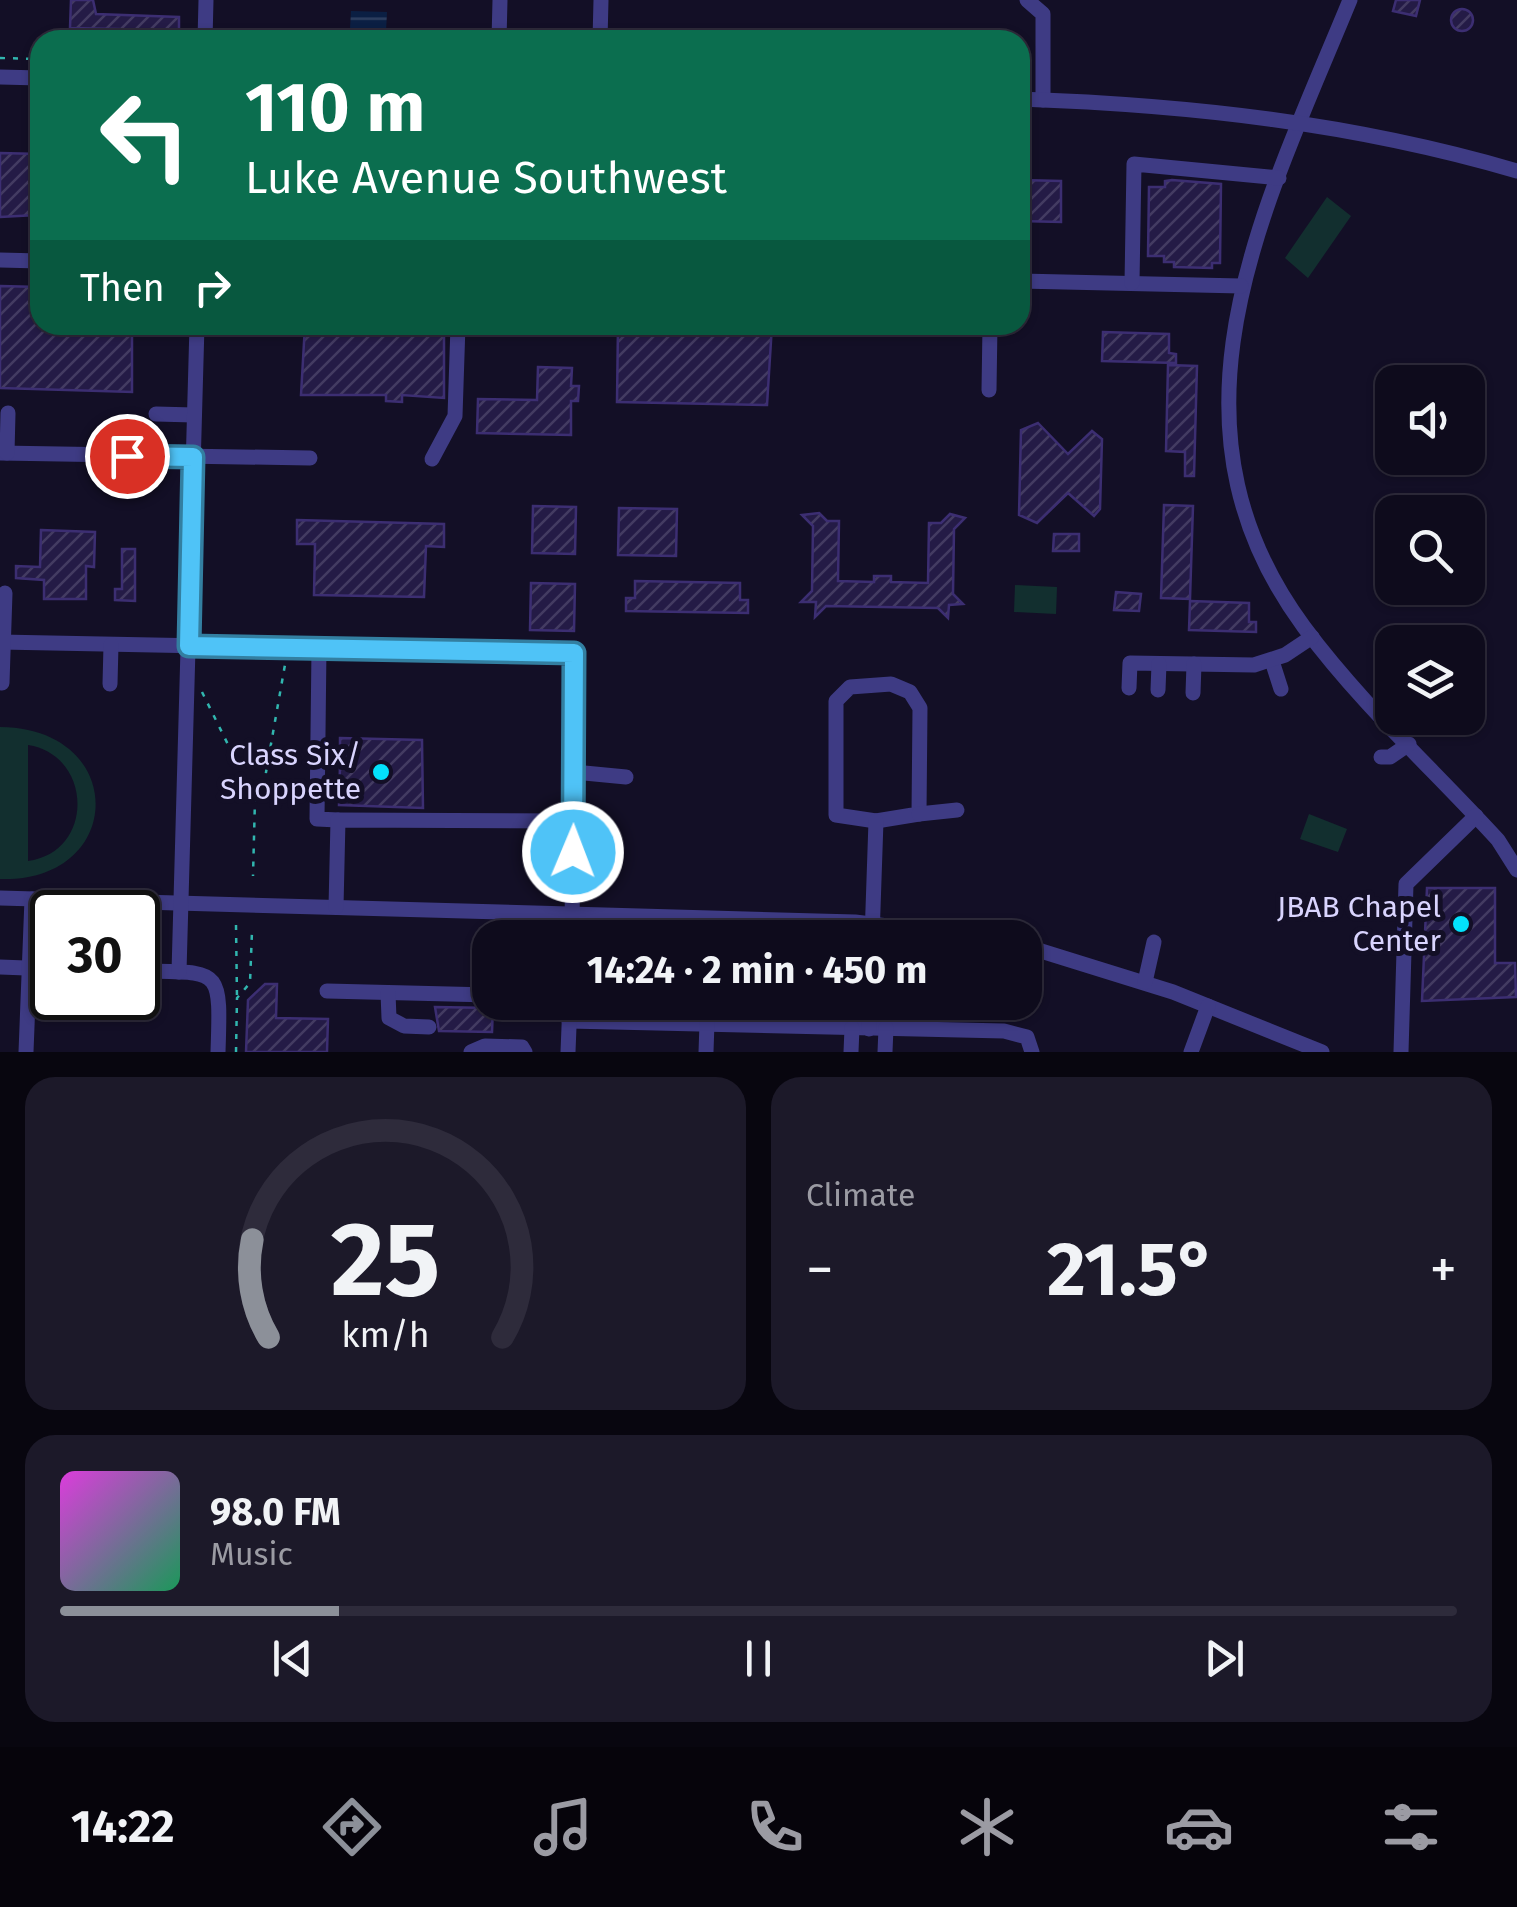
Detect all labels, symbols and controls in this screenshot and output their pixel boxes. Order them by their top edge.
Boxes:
text: 110 m [245,66,425,150]
icon: left [80,70,210,200]
text: Luke Avenue Southwest [245,151,727,205]
icon: right [185,260,240,315]
text: Then [80,265,165,311]
map controls [1375,365,1485,735]
button: sound [1375,365,1485,475]
pin [85,414,170,499]
icon: arrive [100,429,155,484]
button: search [1375,495,1485,605]
button: layers [1375,625,1485,735]
place label: Class Six/ Shoppette [220,737,361,807]
marker: Class Six/ Shoppette [370,761,392,783]
position arrow [521,800,625,904]
place label: JBAB Chapel Center [1277,889,1441,959]
speed limit sign: 30 [30,890,160,1020]
marker: JBAB Chapel Center [1450,913,1472,935]
text: 14:24 · 2 min · 450 m [587,947,927,993]
text: Climate [806,1176,915,1214]
text: 25 [331,1198,440,1323]
text: 21.5° [1047,1225,1216,1315]
text: − [806,1237,834,1303]
text: + [1430,1237,1457,1303]
text: km/h [341,1314,430,1356]
text: 98.0 FM [210,1489,341,1535]
text: Music [210,1535,293,1573]
icon: previous [265,1631,320,1686]
icon: pause [731,1631,786,1686]
icon: next [1197,1631,1252,1686]
icon: directions [317,1792,387,1862]
icon: music [528,1792,598,1862]
icon: phone [740,1792,810,1862]
icon: climate [952,1792,1022,1862]
icon: car [1164,1792,1234,1862]
icon: filters [1376,1792,1446,1862]
text: 14:22 [71,1800,175,1854]

